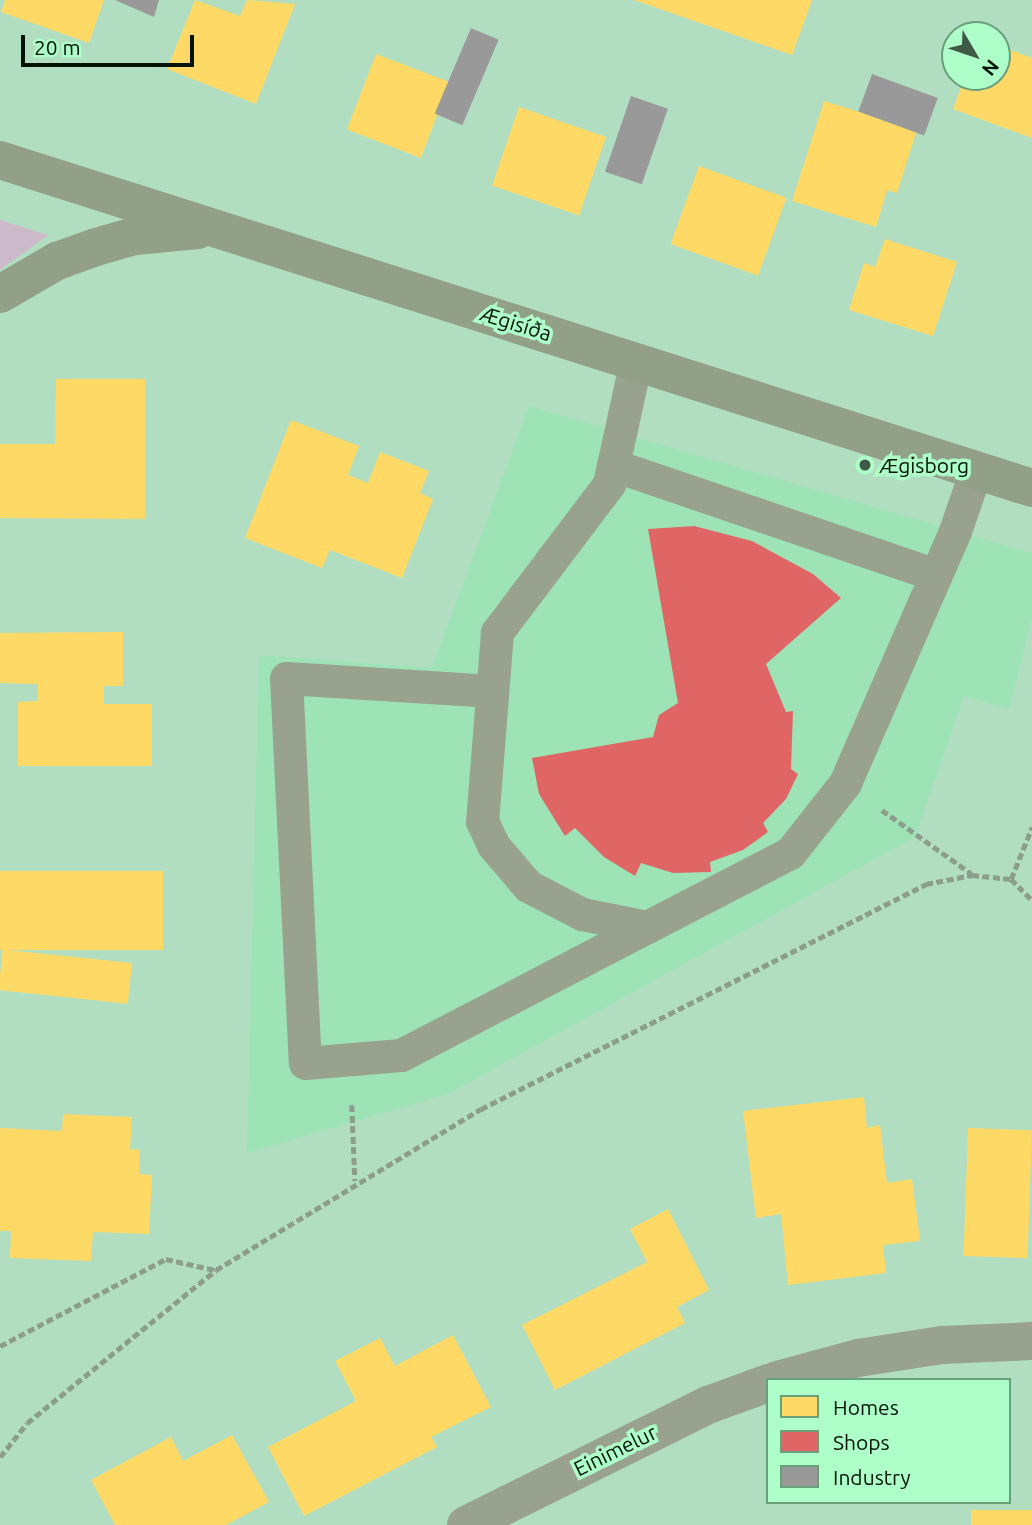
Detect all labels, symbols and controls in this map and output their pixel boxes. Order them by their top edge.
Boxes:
scale bar [24,21,198,65]
north arrow [941,21,1011,91]
text: 20 m [34,35,81,59]
text: N [978,56,1004,80]
street label: Ægisíða [477,300,555,346]
place label: Ægisborg [879,452,969,478]
marker: Ægisborg [857,457,873,473]
legend [766,1378,1011,1504]
text: Homes [833,1395,899,1419]
street label: Einimelur [569,1419,661,1481]
text: Shops [833,1430,890,1454]
text: Industry [833,1465,911,1489]

